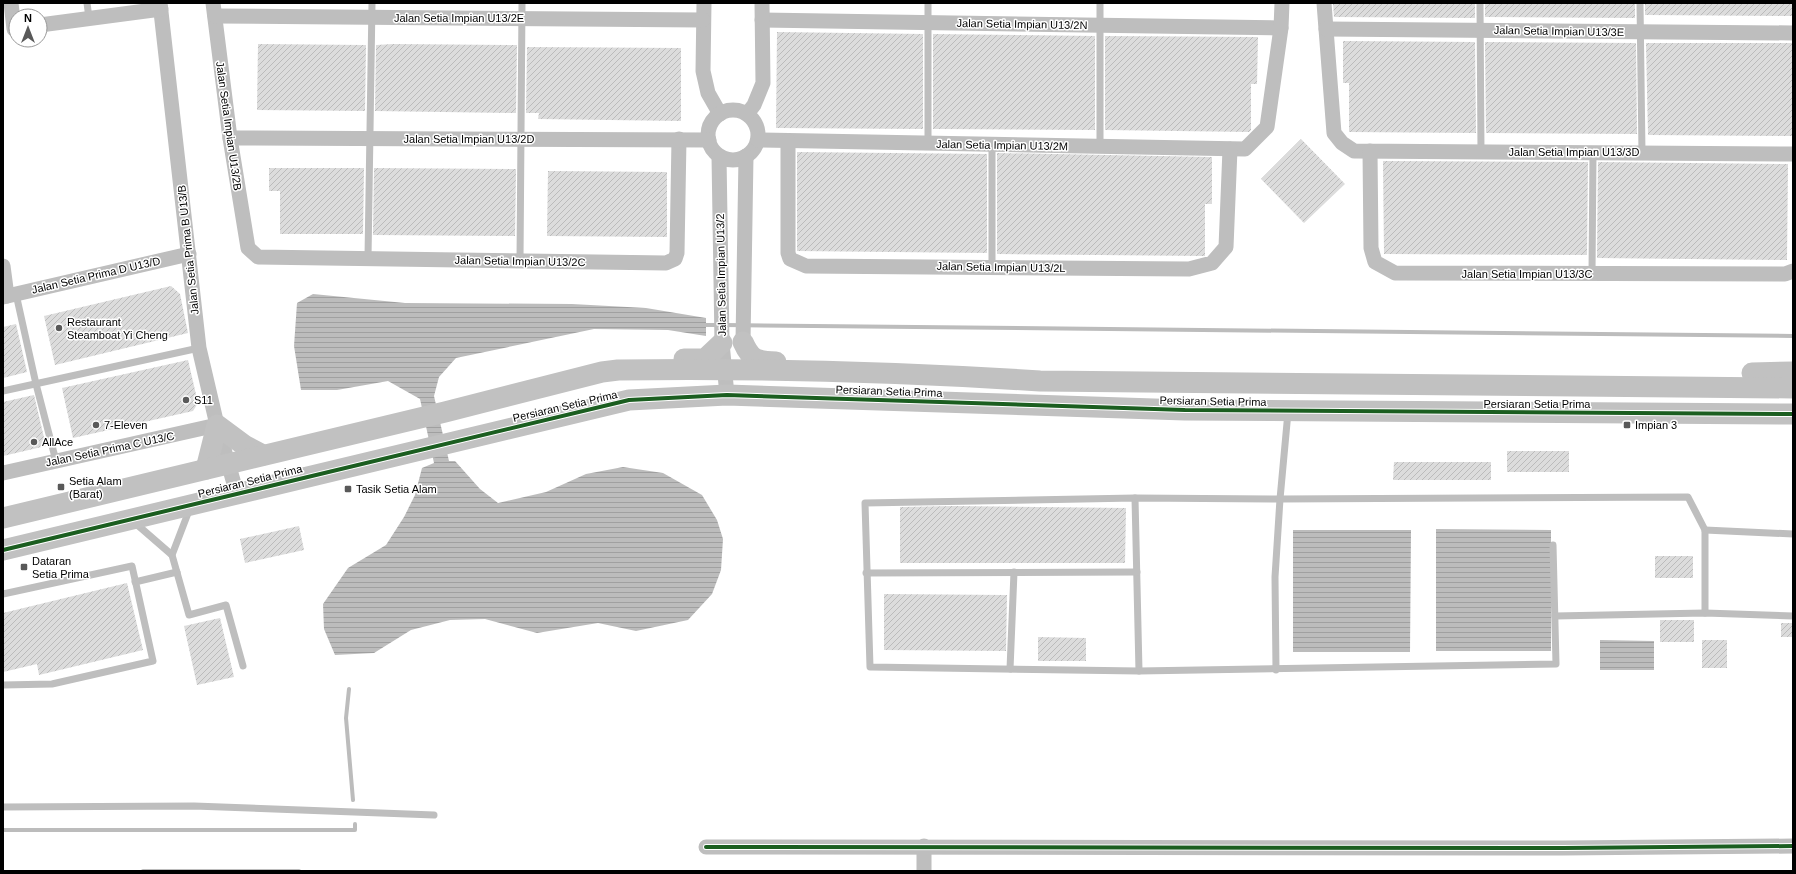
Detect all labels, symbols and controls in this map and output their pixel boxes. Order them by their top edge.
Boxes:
north arrow [8,8,48,48]
text: N [24,12,32,24]
street label: Jalan Setia Impian U13/2E [394,12,524,24]
street label: Jalan Setia Impian U13/2N [956,17,1088,31]
street label: Jalan Setia Impian U13/3E [1494,24,1624,38]
street label: Jalan Setia Impian U13/2B [214,61,244,191]
street label: Jalan Setia Impian U13/2D [404,133,534,145]
street label: Jalan Setia Impian U13/2M [936,138,1068,152]
street label: Jalan Setia Impian U13/3D [1509,146,1639,158]
street label: Jalan Setia Prima B U13/B [175,185,201,315]
street label: Jalan Setia Impian U13/2 [714,213,728,337]
street label: Jalan Setia Prima D U13/D [31,254,161,296]
street label: Jalan Setia Impian U13/2C [454,254,586,268]
street label: Jalan Setia Impian U13/2L [936,260,1066,274]
street label: Jalan Setia Impian U13/3C [1462,268,1592,280]
place label: Restaurant Steamboat Yi Cheng [67,316,168,341]
marker: Restaurant Steamboat Yi Cheng [54,323,64,333]
street label: Persiaran Setia Prima [835,383,944,399]
street label: Persiaran Setia Prima [512,388,619,424]
place label: S11 [194,394,213,406]
street label: Persiaran Setia Prima [1159,394,1267,408]
marker: S11 [181,395,191,405]
street label: Persiaran Setia Prima [1484,398,1591,410]
place label: 7-Eleven [104,419,147,431]
place label: Impian 3 [1635,419,1677,431]
marker: 7-Eleven [91,420,101,430]
marker: Impian 3 [1622,420,1632,430]
street label: Jalan Setia Prima C U13/C [44,429,176,469]
place label: AllAce [42,436,73,448]
marker: AllAce [29,437,39,447]
street label: Persiaran Setia Prima [197,462,304,500]
place label: Setia Alam (Barat) [69,475,122,500]
marker: Setia Alam (Barat) [56,482,66,492]
place label: Tasik Setia Alam [356,483,437,495]
marker: Tasik Setia Alam [343,484,353,494]
place label: Dataran Setia Prima [32,555,90,580]
marker: Dataran Setia Prima [19,562,29,572]

